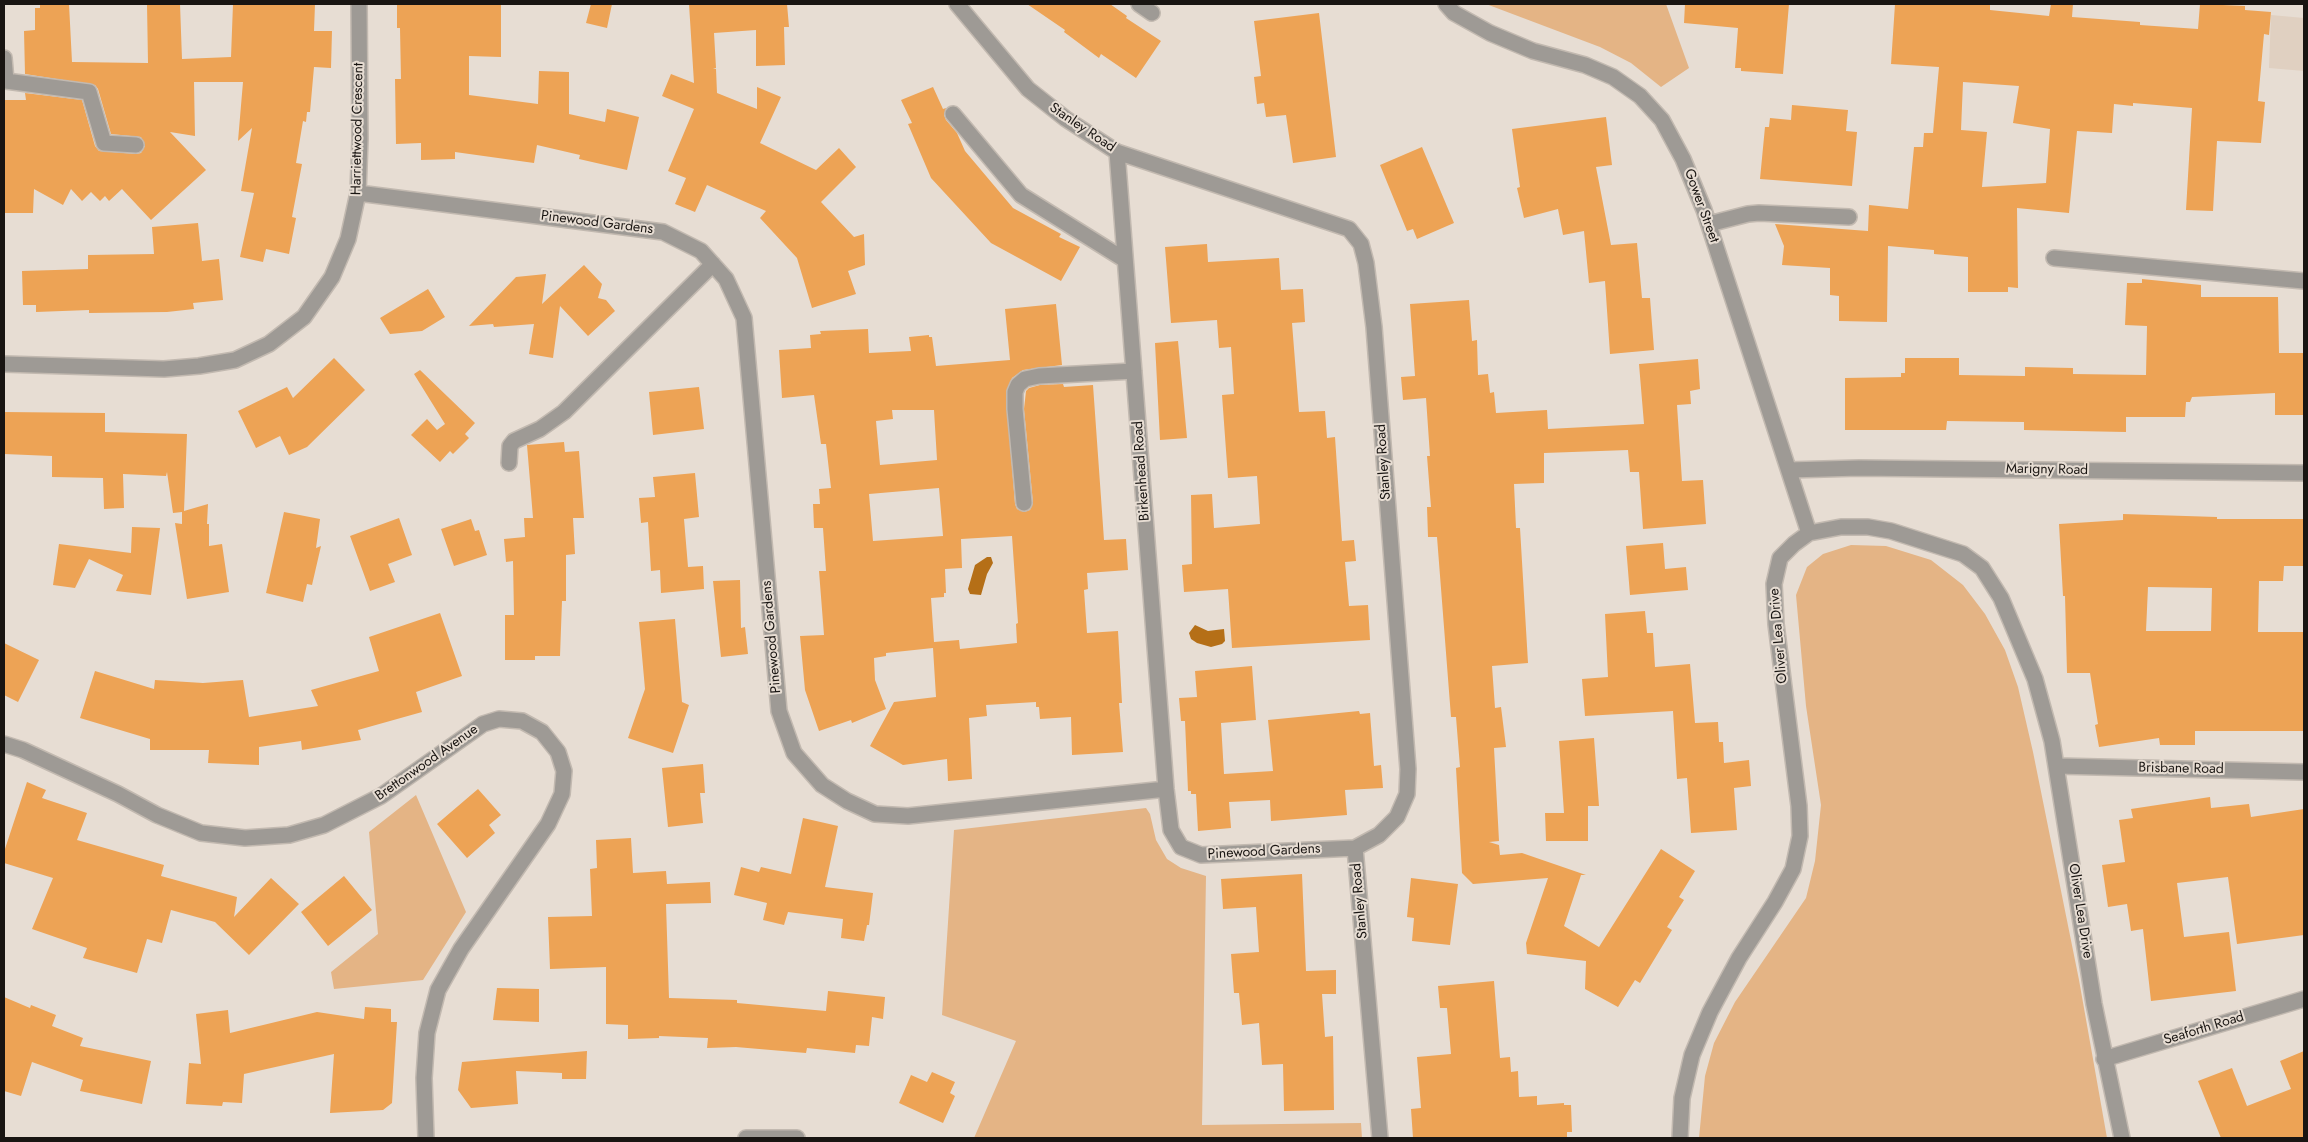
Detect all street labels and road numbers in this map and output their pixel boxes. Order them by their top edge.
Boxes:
street label: Harriettwood Crescent [348,63,368,195]
street label: Stanley Road [1046,100,1118,156]
street label: Gower Street [1680,167,1722,245]
street label: Pinewood Gardens [540,208,654,238]
street label: Birkenhead Road [1130,420,1154,522]
street label: Stanley Road [1373,424,1395,500]
street label: Marigny Road [2006,461,2088,479]
street label: Pinewood Gardens [759,580,785,694]
street label: Oliver Lea Drive [1766,588,1792,684]
street label: Brettonwood Avenue [372,721,482,805]
street label: Brisbane Road [2138,760,2224,778]
street label: Pinewood Gardens [1207,841,1321,863]
street label: Stanley Road [1348,862,1372,940]
street label: Oliver Lea Drive [2064,862,2096,960]
street label: Seaforth Road [2162,1009,2246,1049]

